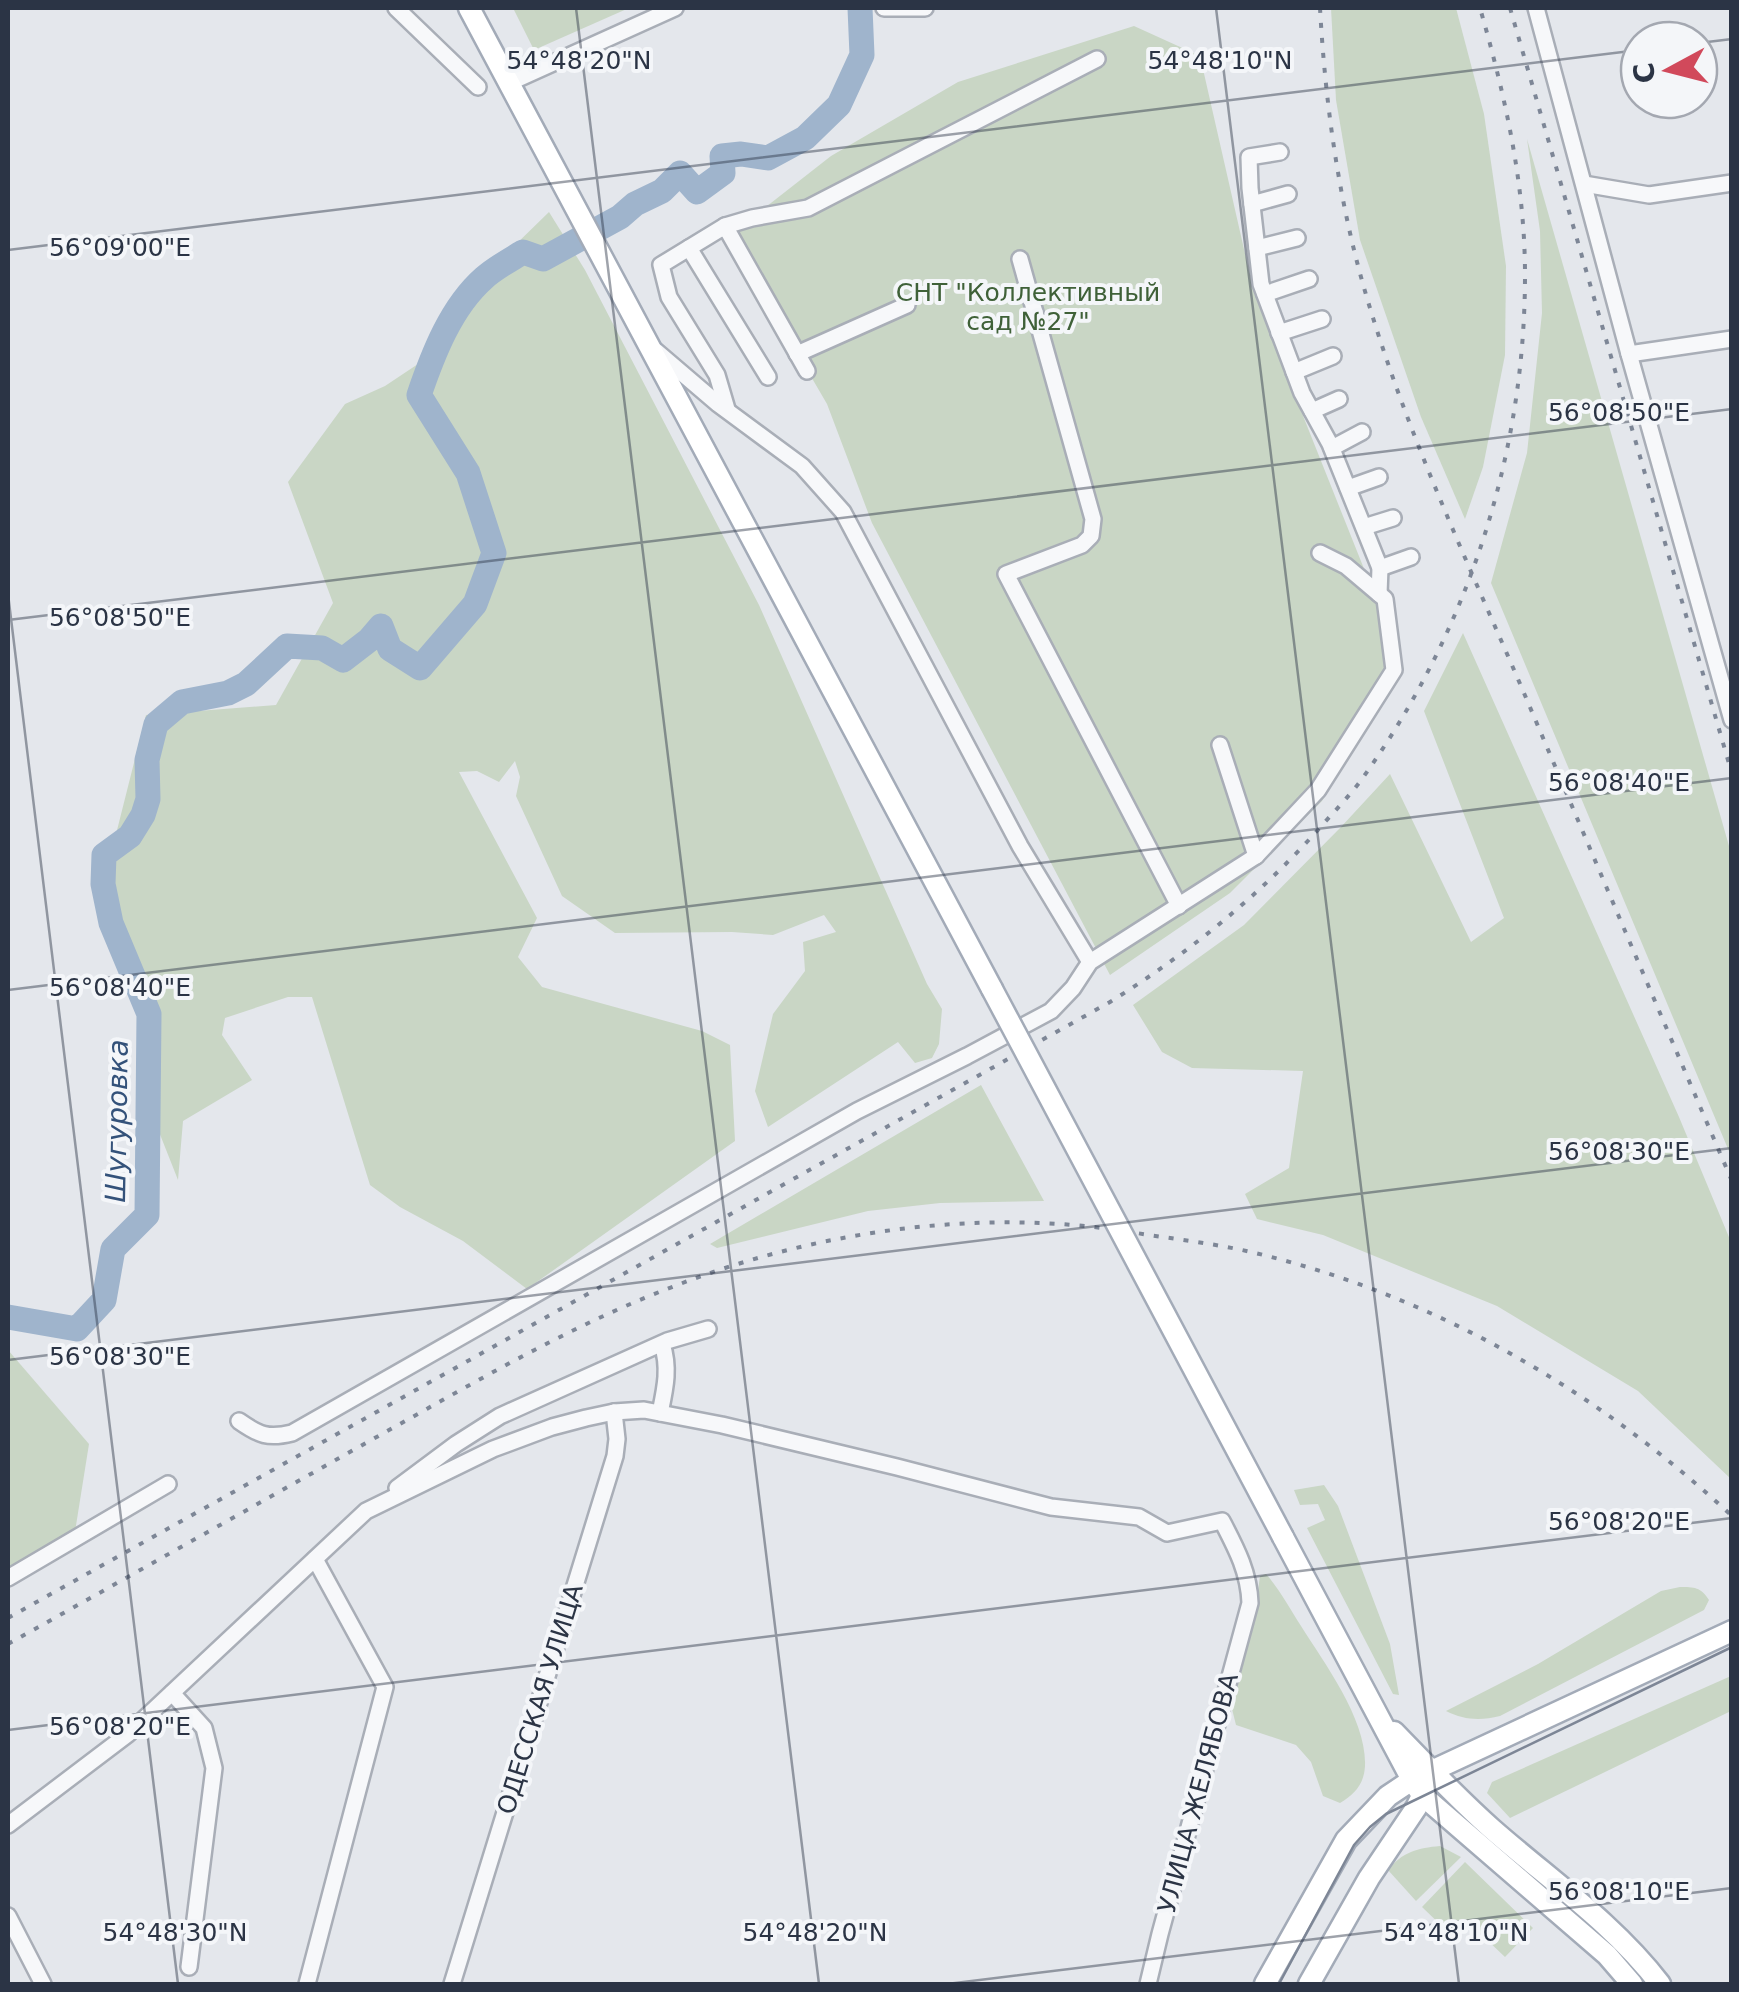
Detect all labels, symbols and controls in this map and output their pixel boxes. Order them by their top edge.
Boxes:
north arrow [1619,20,1719,120]
text: 54°48'20"N [506,46,652,75]
text: 54°48'10"N [1147,46,1293,75]
text: С [1627,61,1662,85]
text: 56°09'00"E [49,233,191,262]
park label: СНТ "Коллективный сад №27" [896,278,1160,336]
text: 56°08'50"E [1548,398,1690,427]
text: 56°08'50"E [49,603,191,632]
text: 56°08'40"E [1548,768,1690,797]
text: 56°08'40"E [49,973,191,1002]
water label: Шугуровка [99,1039,135,1203]
text: 56°08'30"E [1548,1137,1690,1166]
text: 56°08'30"E [49,1342,191,1371]
text: 56°08'20"E [1548,1507,1690,1536]
street label: ОДЕССКАЯ УЛИЦА [491,1580,589,1818]
street label: УЛИЦА ЖЕЛЯБОВА [1152,1670,1244,1916]
text: 56°08'20"E [49,1712,191,1741]
text: 56°08'10"E [1548,1877,1690,1906]
text: 54°48'30"N [102,1918,248,1947]
text: 54°48'20"N [742,1918,888,1947]
text: 54°48'10"N [1383,1918,1529,1947]

